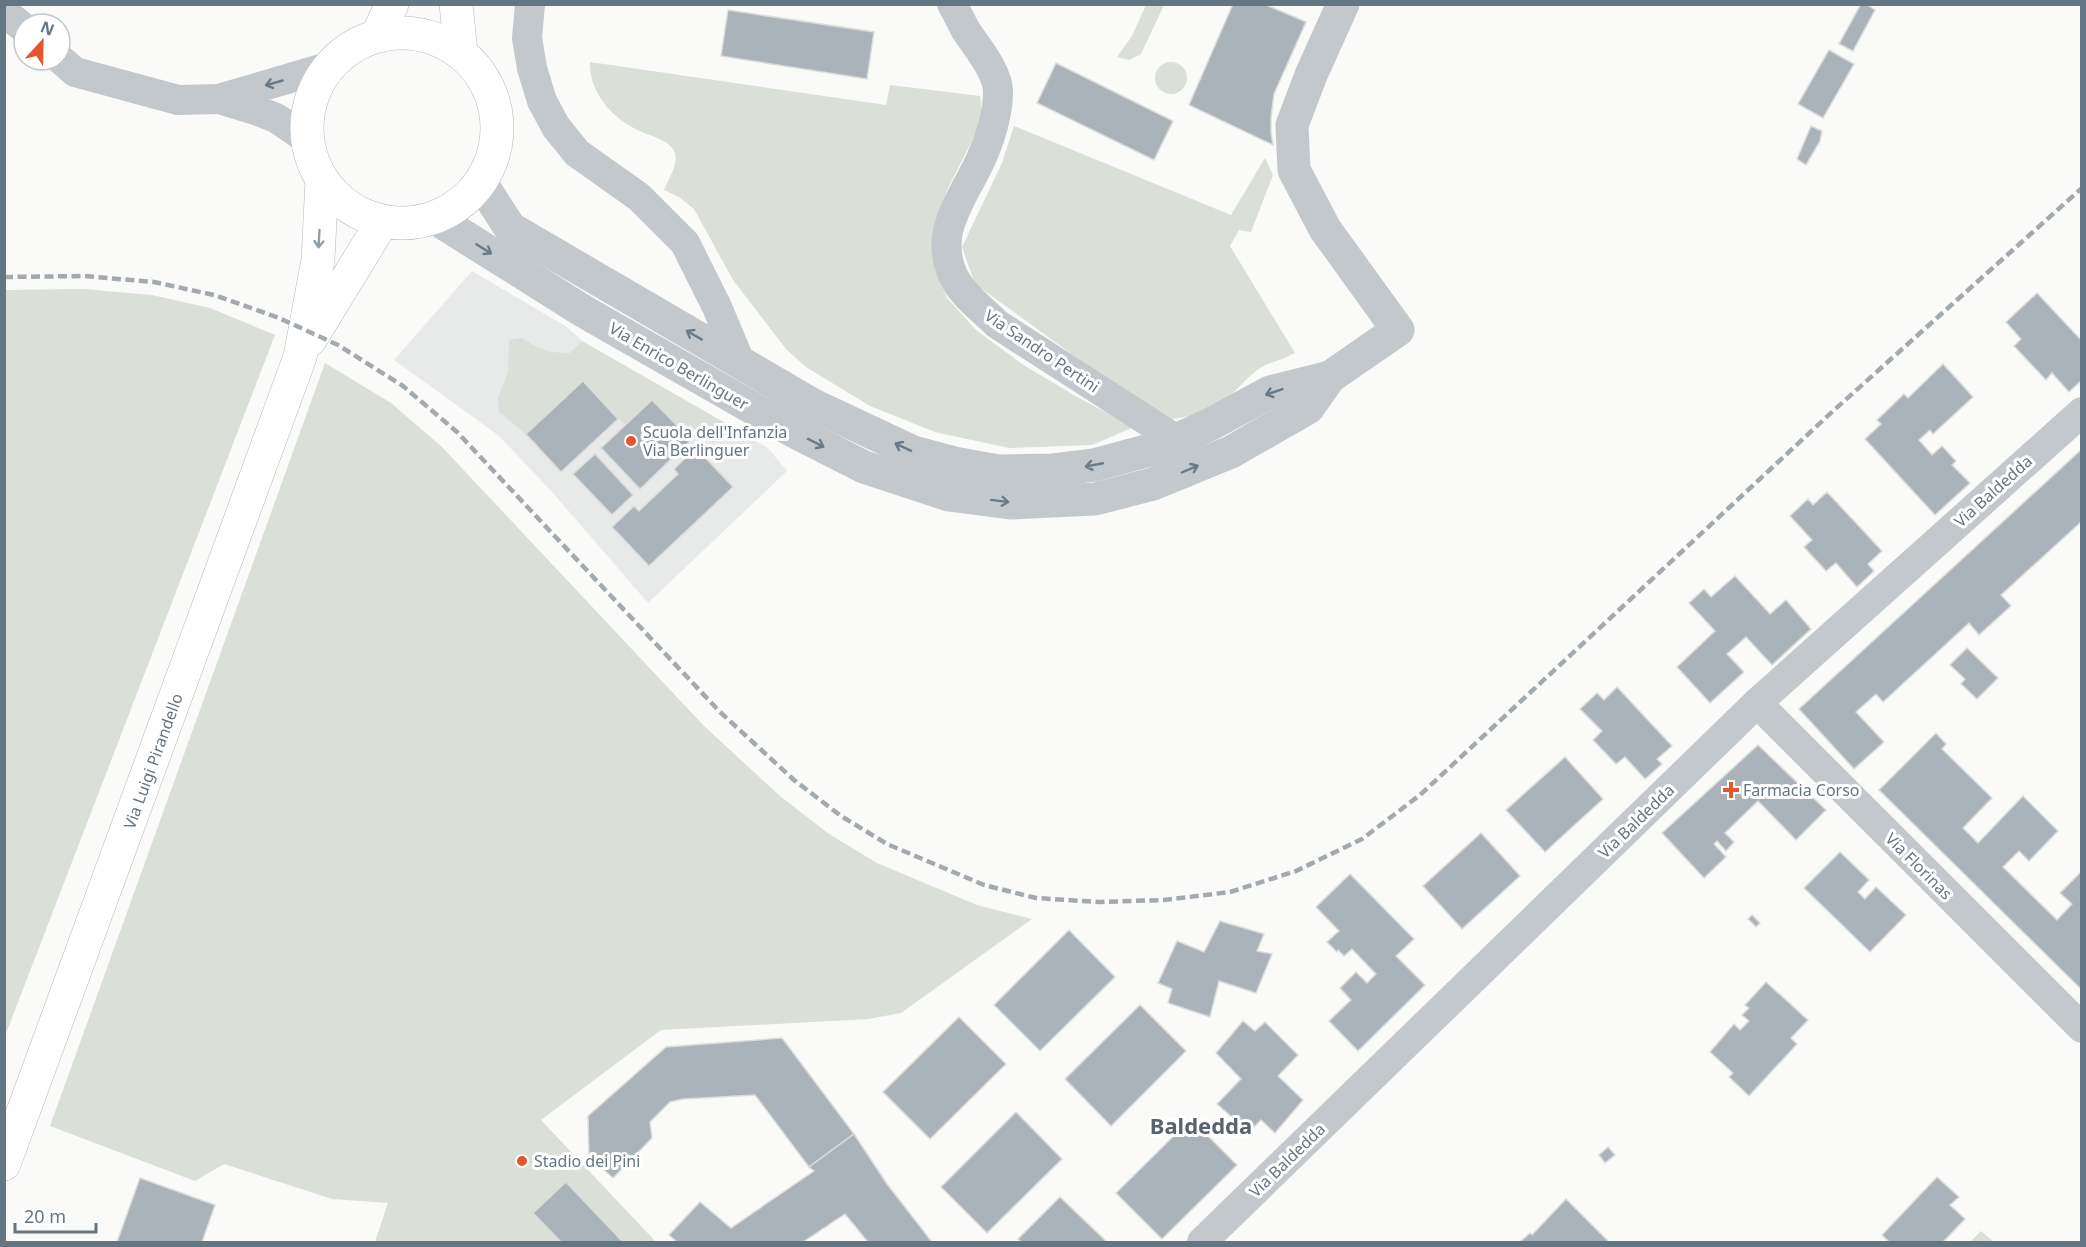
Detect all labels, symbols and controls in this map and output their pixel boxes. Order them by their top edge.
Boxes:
north arrow [12,12,72,72]
text: N [37,15,58,41]
one-way arrow [264,78,283,89]
one-way arrow [313,228,324,248]
one-way arrow [475,244,492,256]
street label: Via Sandro Pertini [980,304,1104,398]
street label: Via Enrico Berlinguer [605,317,753,415]
one-way arrow [686,329,703,341]
one-way arrow [1265,387,1284,398]
place label: Scuola dell'Infanzia Via Berlinguer [643,421,787,461]
marker: Scuola dell'Infanzia Via Berlinguer [624,434,638,448]
one-way arrow [806,437,824,449]
one-way arrow [894,441,912,453]
street label: Via Baldedda [1949,450,2037,532]
one-way arrow [1085,460,1104,471]
one-way arrow [1180,463,1199,474]
one-way arrow [990,496,1009,507]
street label: Via Luigi Pirandello [118,690,188,832]
street label: Via Baldedda [1593,779,1679,863]
place label: Farmacia Corso [1743,779,1860,801]
marker: Farmacia Corso [1724,783,1738,797]
street label: Via Florinas [1881,828,1957,904]
district label: Baldedda [1150,1110,1252,1140]
street label: Via Baldedda [1244,1118,1330,1202]
place label: Stadio dei Pini [534,1150,640,1172]
marker: Stadio dei Pini [515,1154,529,1168]
scale bar [15,1196,96,1234]
text: 20 m [24,1204,66,1228]

